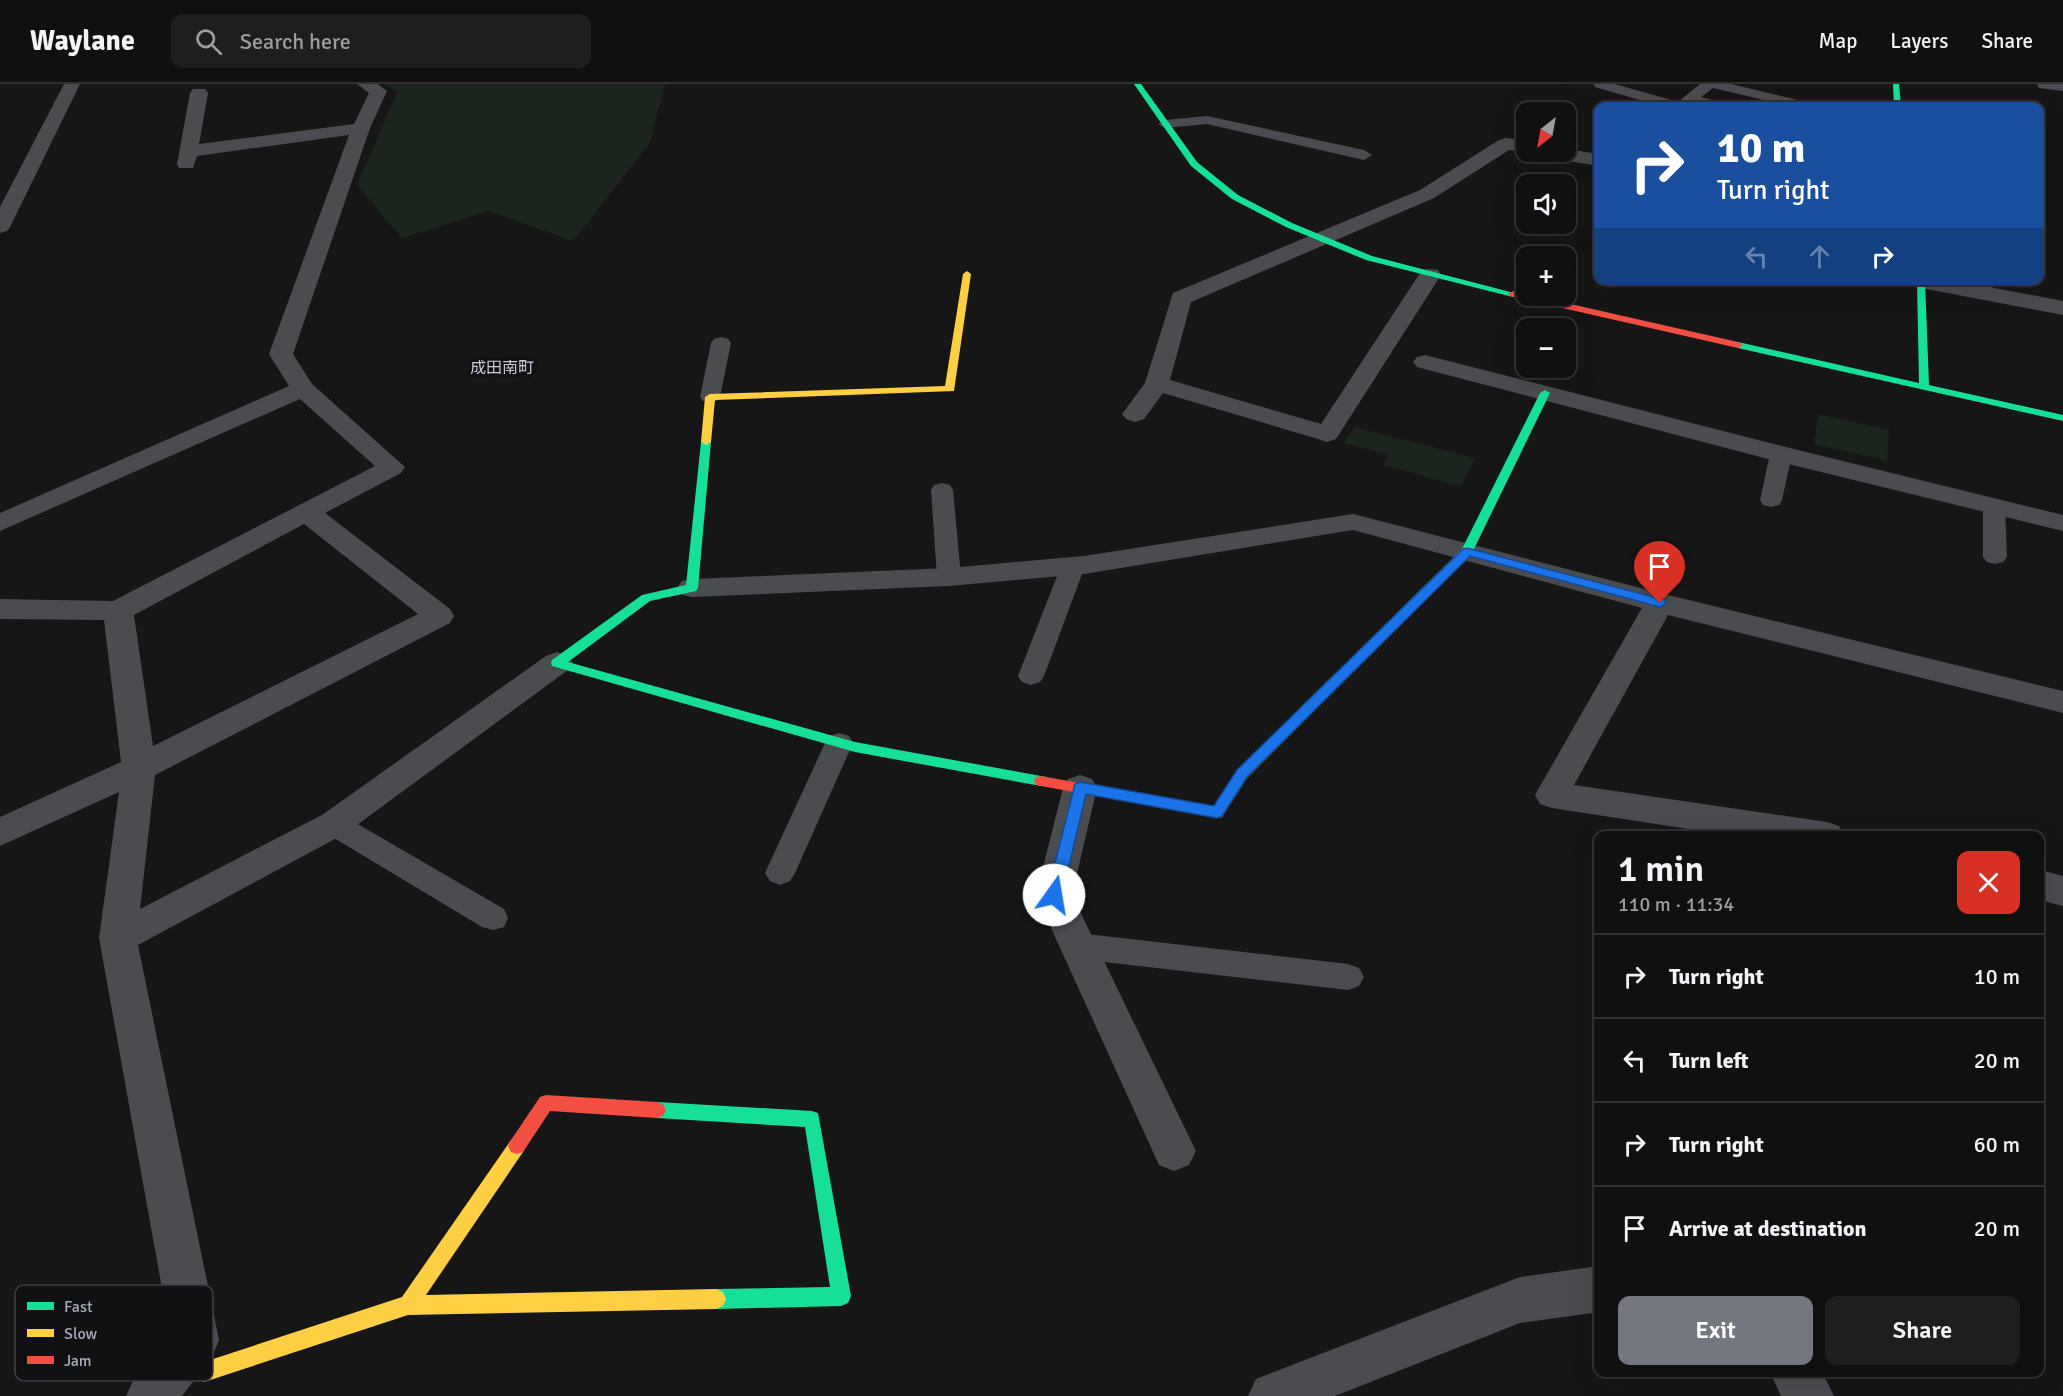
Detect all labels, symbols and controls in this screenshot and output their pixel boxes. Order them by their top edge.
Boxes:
search box [171,14,591,68]
text: Waylane [30,24,135,58]
icon: search [192,25,225,58]
text: Search here [240,28,351,55]
text: Map [1819,28,1857,54]
text: Layers [1890,28,1948,54]
text: Share [1981,28,2033,54]
north arrow [1516,102,1576,162]
map controls [1516,102,1576,378]
text: 10 m [1717,123,1806,174]
icon: right [1618,126,1696,204]
button: sound [1516,174,1576,234]
text: Turn right [1717,174,1830,207]
icon: left [1740,240,1773,273]
icon: ahead [1803,240,1836,273]
icon: right [1866,240,1899,273]
button: + [1516,246,1576,306]
button: − [1516,318,1576,378]
district label: 成田南町 [470,358,534,378]
pin [1634,541,1685,603]
icon: arrive [1643,550,1676,583]
text: 1 min [1618,847,1704,892]
button: close [1957,851,2020,914]
position arrow [1022,863,1086,927]
text: 110 m · 11:34 [1618,892,1734,917]
icon: right [1618,960,1651,993]
text: Turn right [1669,963,1764,990]
text: 10 m [1974,963,2020,990]
icon: left [1618,1044,1651,1077]
text: Turn left [1669,1047,1749,1074]
text: 20 m [1974,1047,2020,1074]
icon: right [1618,1128,1651,1161]
text: Turn right [1669,1131,1764,1158]
text: 60 m [1974,1131,2020,1158]
icon: arrive [1618,1212,1651,1245]
text: Arrive at destination [1669,1215,1866,1242]
text: 20 m [1974,1215,2020,1242]
legend [15,1285,213,1381]
button: Exit [1618,1296,1813,1365]
button: Share [1825,1296,2020,1365]
text: Fast [64,1297,93,1317]
text: Slow [64,1324,98,1344]
text: Jam [64,1351,92,1371]

